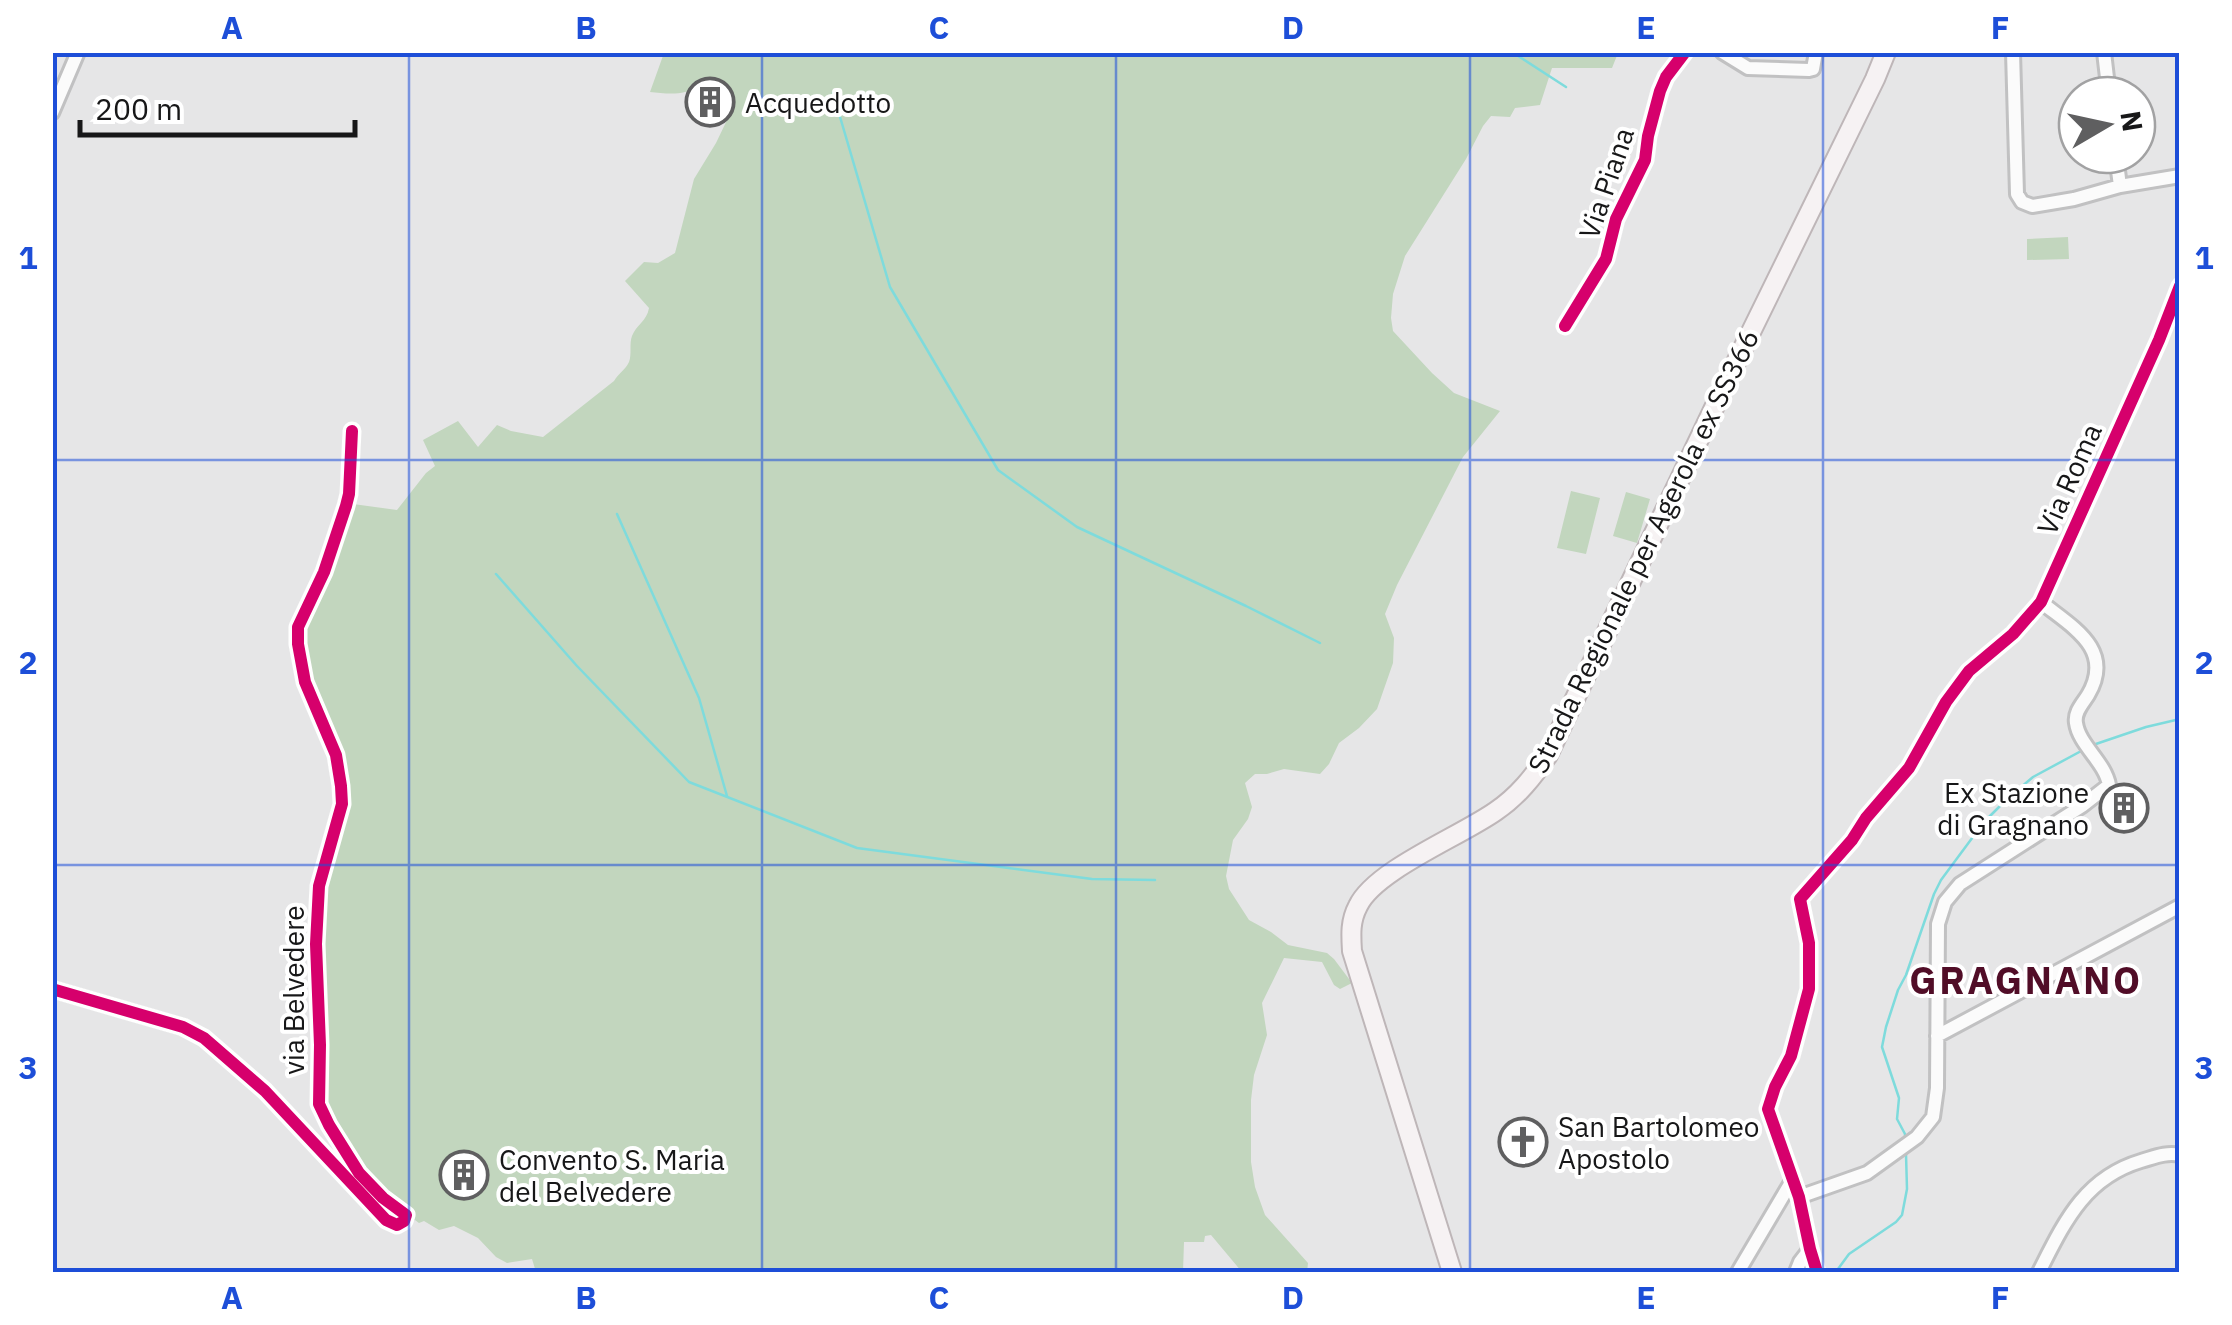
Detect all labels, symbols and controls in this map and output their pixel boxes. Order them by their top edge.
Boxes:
text: A [221,6,243,48]
text: B [575,6,597,48]
text: C [929,6,949,48]
text: D [1282,6,1304,48]
text: E [1636,6,1656,48]
text: F [1991,6,2009,48]
scale bar [80,75,355,137]
north arrow [2057,75,2157,175]
building icon: Acquedotto [684,76,736,128]
place label: Acquedotto [745,84,891,121]
text: 200 m [95,89,182,128]
text: N [2112,108,2152,134]
street label: Via Piana [1570,122,1642,244]
text: 1 [18,236,38,278]
text: 1 [2194,236,2214,278]
street label: Strada Regionale per Agerola ex SS366 [1519,323,1767,779]
street label: Via Roma [2028,417,2110,541]
text: 2 [18,641,38,683]
text: 2 [2194,641,2214,683]
place label: Ex Stazione di Gragnano [1937,774,2089,843]
building icon: Ex Stazione di Gragnano [2098,782,2150,834]
street label: via Belvedere [275,905,312,1075]
district label: GRAGNANO [1909,955,2143,1004]
text: 3 [18,1046,38,1088]
text: 3 [2194,1046,2214,1088]
place label: San Bartolomeo Apostolo [1558,1108,1760,1177]
church icon: San Bartolomeo Apostolo [1497,1116,1549,1168]
place label: Convento S. Maria del Belvedere [499,1141,725,1210]
building icon: Convento S. Maria del Belvedere [438,1149,490,1201]
text: A [221,1276,243,1318]
text: B [575,1276,597,1318]
text: C [929,1276,949,1318]
text: D [1282,1276,1304,1318]
text: E [1636,1276,1656,1318]
text: F [1991,1276,2009,1318]

